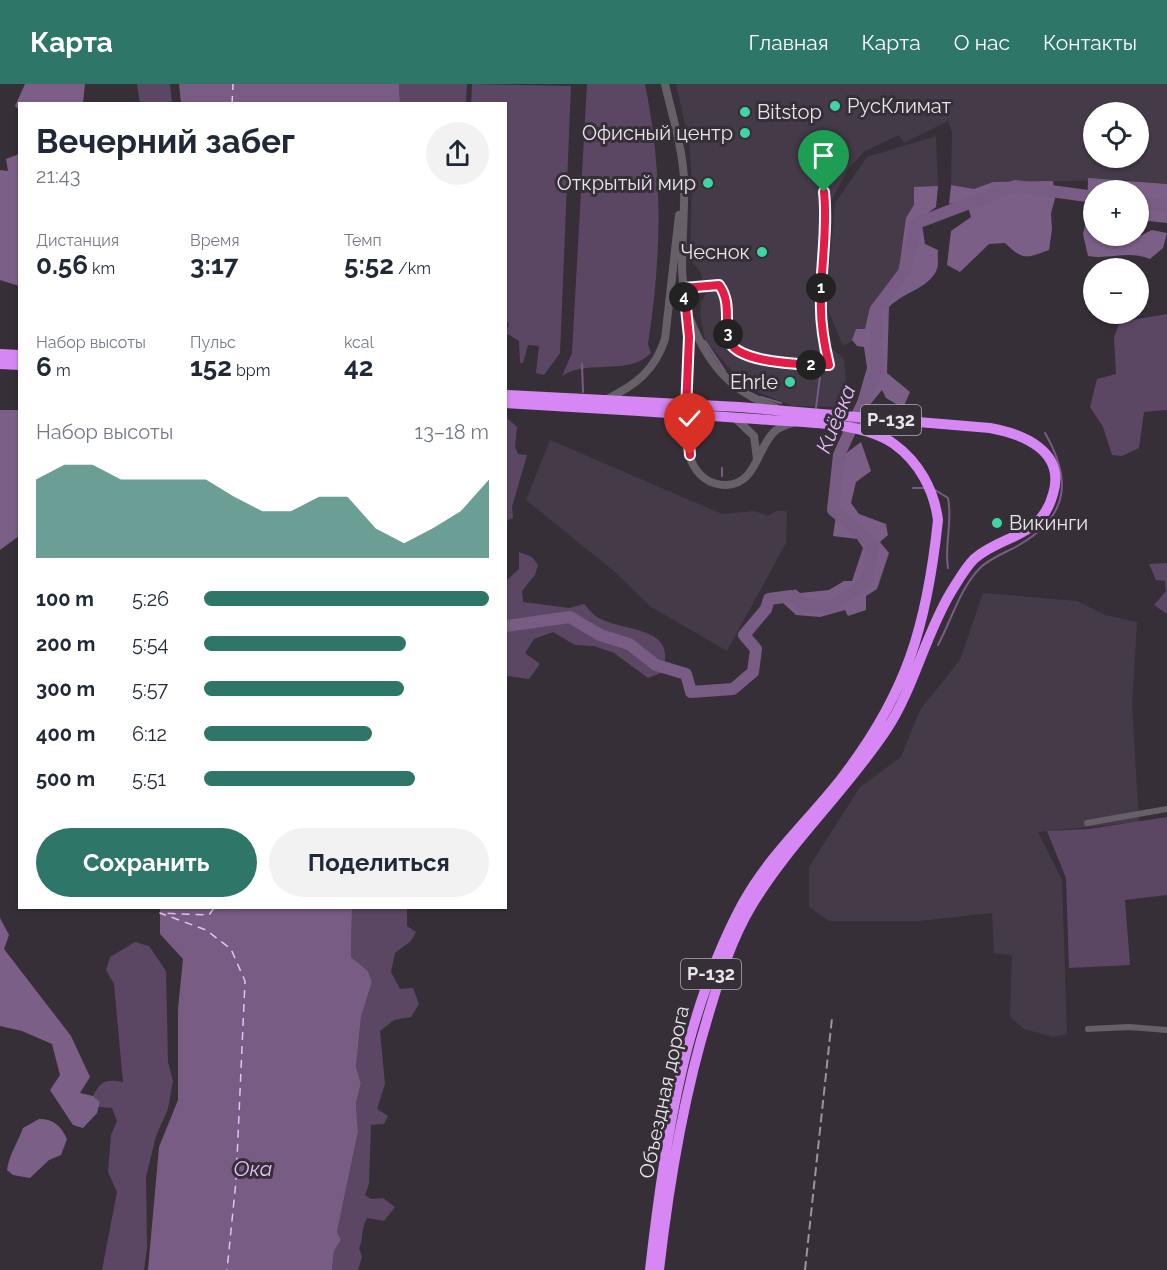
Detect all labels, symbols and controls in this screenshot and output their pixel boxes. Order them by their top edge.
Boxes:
text: Карта [30,26,113,59]
text: Главная [749,30,829,55]
text: Карта [862,30,921,55]
text: О нас [954,30,1010,55]
text: Контакты [1043,30,1137,55]
place label: РусКлимат [847,94,952,118]
marker: РусКлимат [828,99,842,113]
place label: Bitstop [757,100,822,124]
map controls [1083,102,1149,324]
button: locate [1083,102,1149,168]
marker: Bitstop [738,105,752,119]
place label: Офисный центр [582,121,733,145]
text: Вечерний забег [36,122,295,161]
button: share [426,122,489,185]
marker: Офисный центр [738,126,752,140]
pin [798,130,849,192]
icon: arrive [807,139,840,172]
text: 21:43 [36,164,80,188]
place label: Открытый мир [557,171,696,195]
marker: Открытый мир [701,176,715,190]
button: + [1083,180,1149,246]
text: Дистанция [36,231,119,250]
text: Время [190,231,239,250]
text: Темп [344,231,382,250]
place label: Чеснок [680,240,750,264]
marker: Чеснок [755,245,769,259]
text: 0.56 [36,250,88,280]
text: 3:17 [190,250,238,280]
text: 5:52 [344,250,394,280]
button: − [1083,258,1149,324]
text: km [88,259,115,278]
text: /km [394,259,431,278]
pin: 1 [806,273,836,303]
text: 1 [817,278,825,297]
pin: 4 [669,282,699,312]
text: 4 [679,287,689,306]
pin: 3 [713,319,743,349]
text: 3 [724,324,732,343]
text: Набор высоты [36,333,146,352]
text: Пульс [190,333,236,352]
text: kcal [344,333,374,352]
pin: 2 [796,350,826,380]
text: 6 [36,352,52,382]
text: 152 [190,352,232,382]
text: 42 [344,352,374,382]
text: 2 [806,355,816,374]
text: m [52,361,71,380]
text: bpm [232,361,270,380]
place label: Ehrle [730,370,778,394]
marker: Ehrle [783,375,797,389]
water label: Киёвка [811,381,860,457]
pin [664,393,715,455]
icon: check [673,402,706,435]
road number: Р-132 [861,405,921,435]
text: Набор высоты [36,420,173,444]
text: 13–18 m [415,420,489,444]
place label: Викинги [1009,511,1088,535]
marker: Викинги [990,516,1004,530]
text: 100 m [36,587,94,611]
text: 5:26 [132,587,169,611]
text: 200 m [36,632,95,656]
text: 5:54 [132,632,168,656]
text: 300 m [36,677,95,701]
text: 5:57 [132,677,168,701]
text: 400 m [36,722,95,746]
text: 6:12 [132,722,167,746]
text: 500 m [36,767,95,791]
text: 5:51 [132,767,166,791]
button: Сохранить [36,828,257,897]
button: Поделиться [269,828,489,897]
road number: Р-132 [681,959,741,989]
street label: Объездная дорога [634,1004,694,1180]
water label: Ока [234,1156,272,1181]

